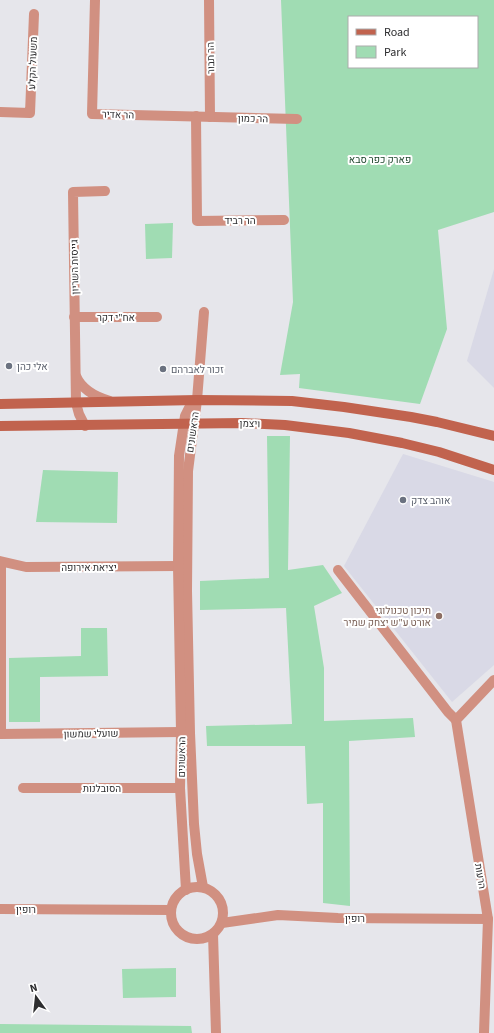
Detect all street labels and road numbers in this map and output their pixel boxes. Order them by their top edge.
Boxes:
street label: משעול הקלע [25,36,41,90]
street label: הר תבור [204,42,218,74]
street label: הר אדיר [102,107,134,123]
street label: הר כמון [238,112,268,126]
street label: הר רביד [224,214,256,228]
street label: גייסות השריון [68,239,82,295]
street label: אח"י דקר [97,311,135,325]
street label: הראשונים [183,411,203,453]
street label: ויצמן [240,417,260,431]
street label: יציאת אירופה [61,561,117,575]
street label: שועלי שמשון [63,727,119,741]
street label: הראשונים [175,736,189,778]
street label: הסובלנות [83,782,121,796]
street label: הרעות [471,862,489,890]
street label: רופין [16,903,36,917]
street label: רופין [345,912,365,926]

